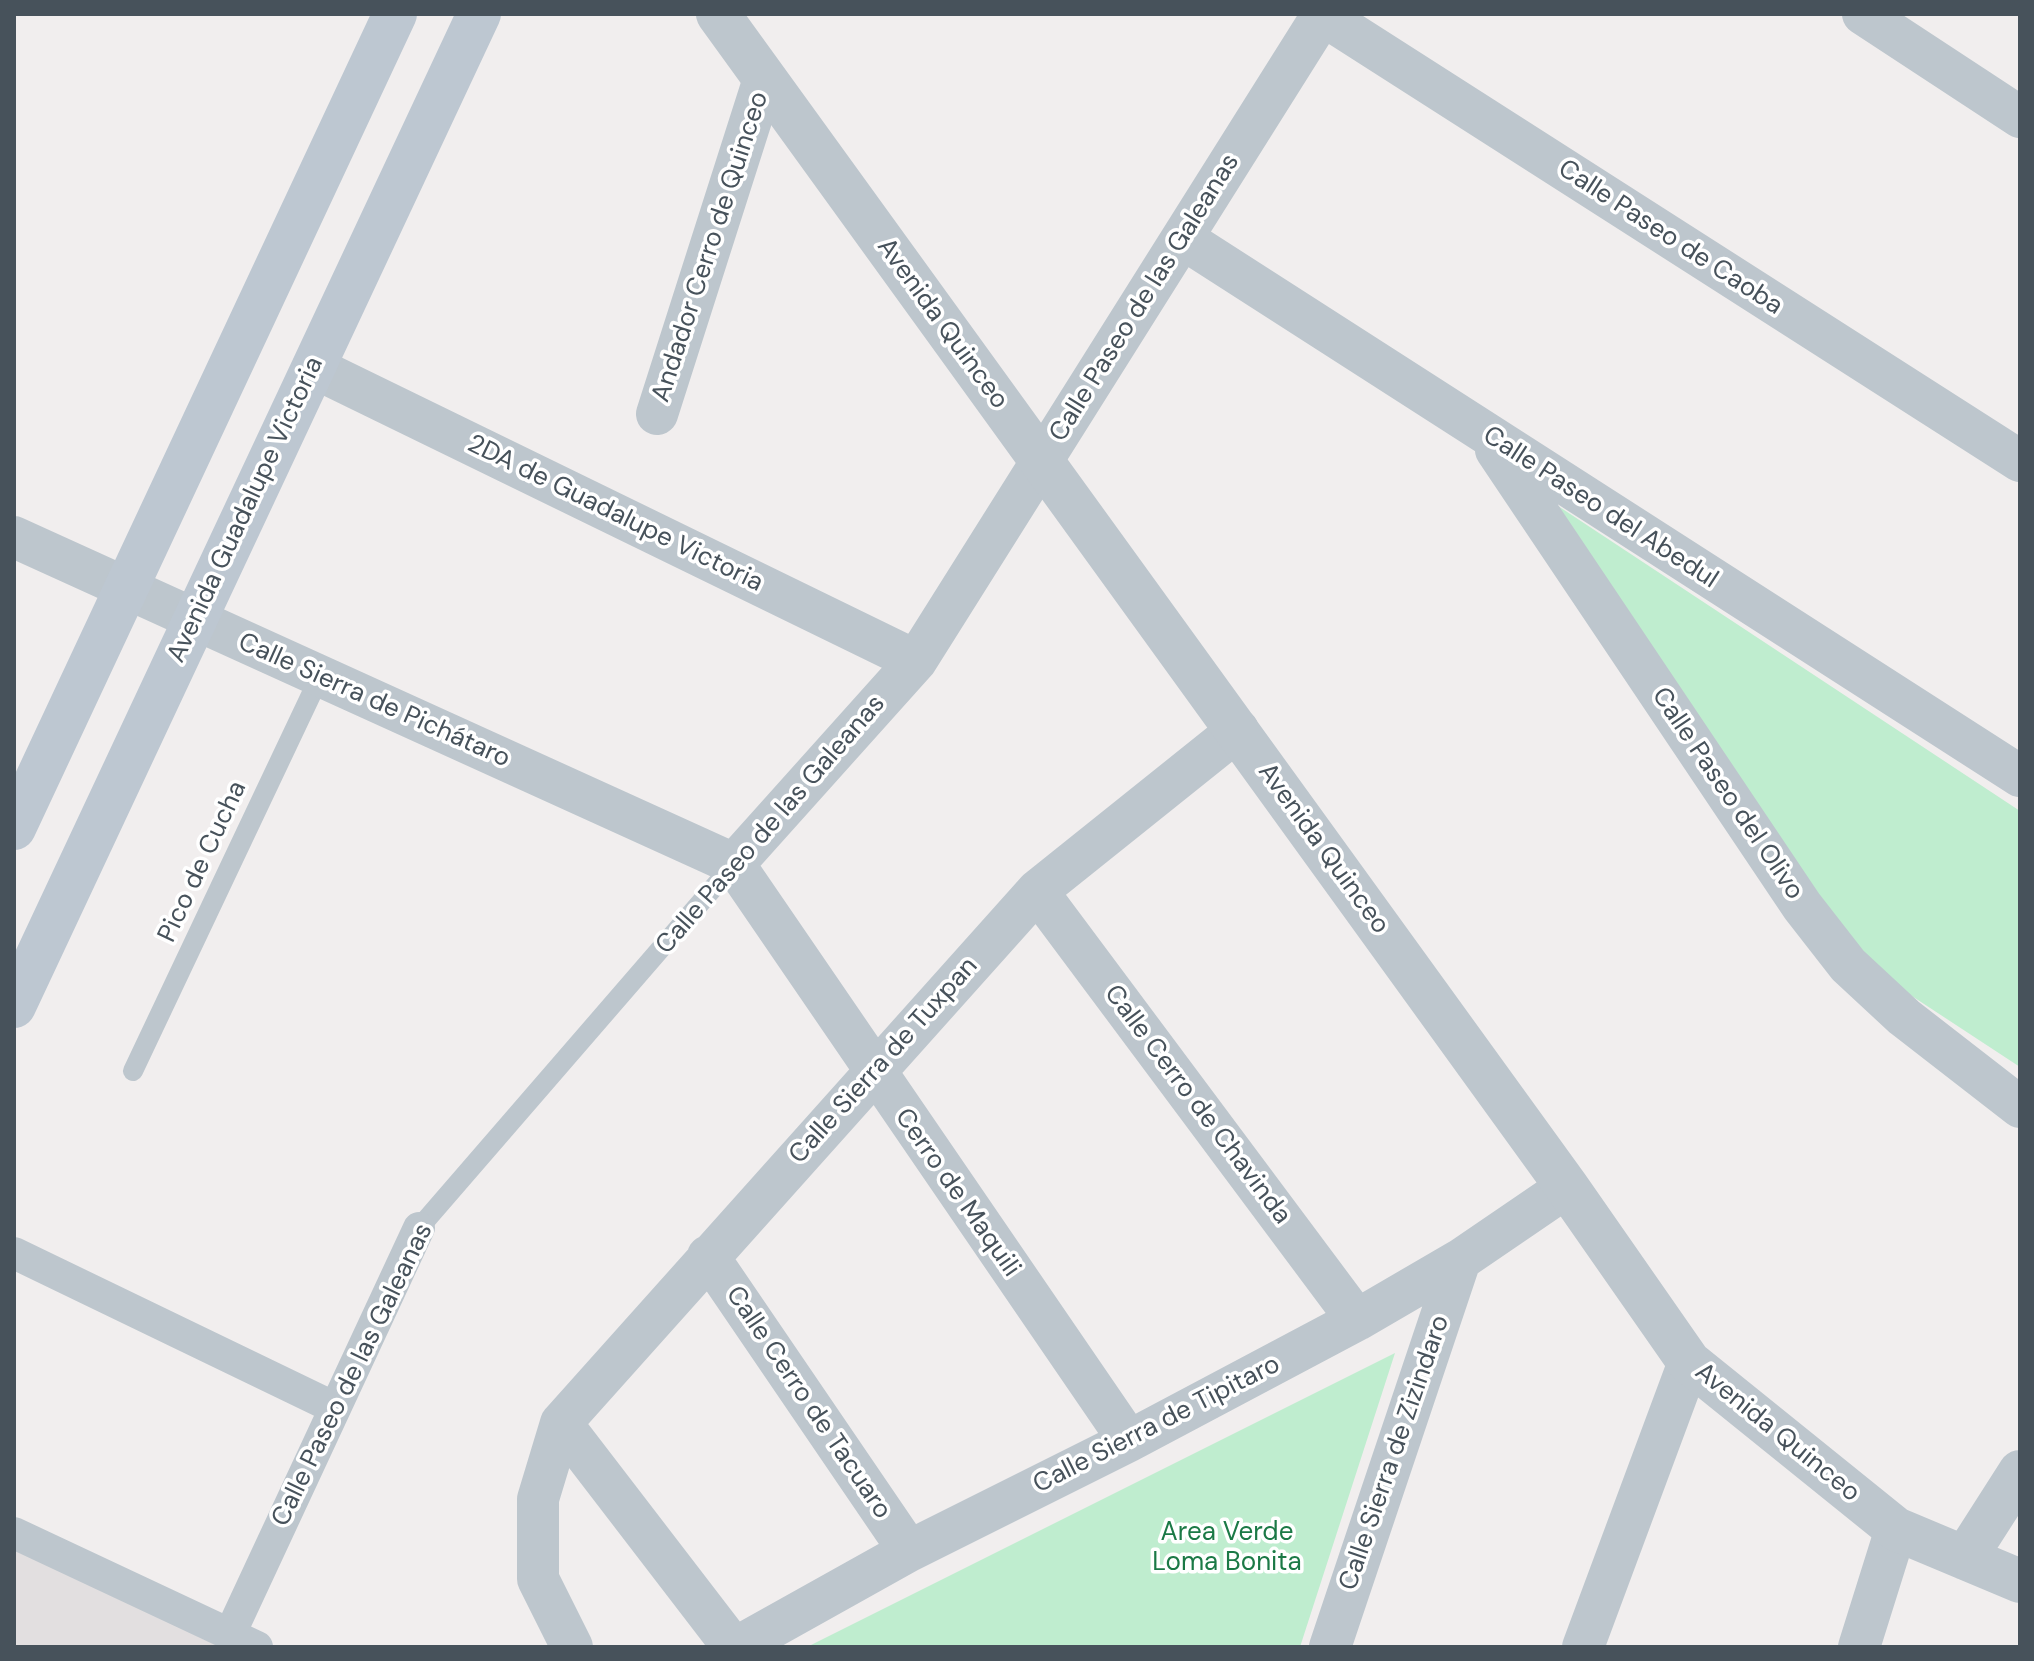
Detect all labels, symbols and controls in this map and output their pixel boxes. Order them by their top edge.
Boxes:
street label: Andador Cerro de Quinceo [646,88,776,406]
street label: Calle Paseo de las Galeanas [1043,148,1247,448]
street label: Calle Paseo de Caoba [1552,154,1788,322]
street label: Avenida Quinceo [870,233,1014,415]
street label: Avenida Guadalupe Victoria [161,352,331,668]
street label: Calle Paseo del Abedul [1477,420,1723,596]
street label: 2DA de Guadalupe Victoria [462,429,768,599]
street label: Calle Sierra de Pichátaro [233,627,515,775]
street label: Calle Paseo del Olivo [1644,682,1810,906]
street label: Calle Paseo de las Galeanas [650,689,892,961]
street label: Avenida Quinceo [1251,758,1395,940]
street label: Pico de Cucha [152,777,254,947]
street label: Calle Sierra de Tuxpan [783,951,985,1171]
street label: Calle Cerro de Chavinda [1097,979,1297,1231]
street label: Cerro de Maquili [887,1103,1027,1283]
street label: Calle Paseo de las Galeanas [266,1218,440,1532]
street label: Calle Cerro de Tacuaro [719,1281,897,1525]
street label: Calle Sierra de Zizindaro [1333,1311,1457,1595]
street label: Calle Sierra de Tipitaro [1028,1349,1286,1501]
street label: Avenida Quinceo [1688,1357,1866,1509]
park label: Area Verde Loma Bonita [1152,1517,1302,1578]

